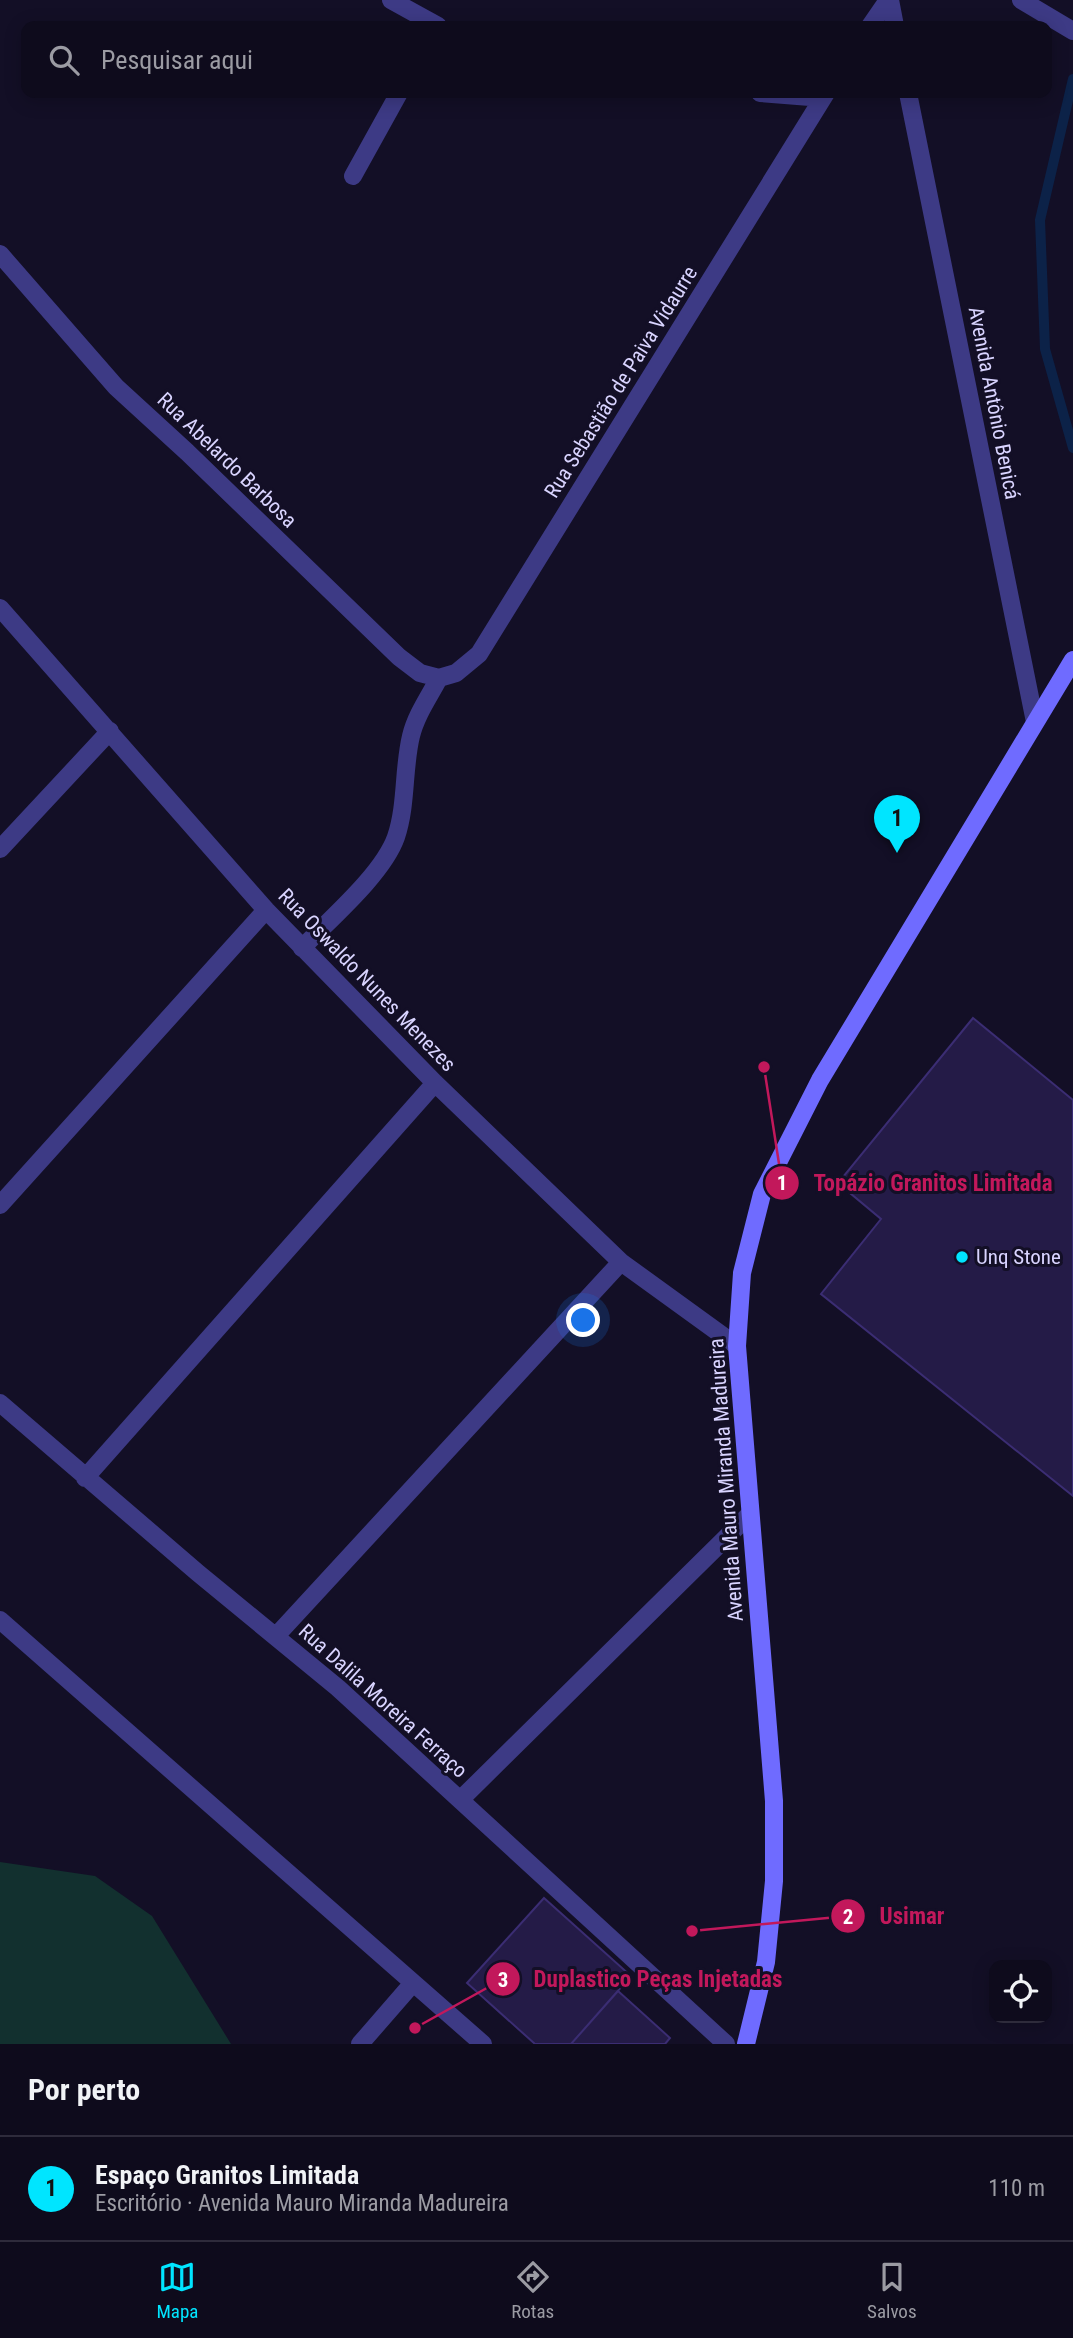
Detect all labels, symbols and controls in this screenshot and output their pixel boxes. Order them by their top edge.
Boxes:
search box [21,21,1052,98]
icon: search [45,41,83,79]
text: Pesquisar aqui [101,45,253,75]
street label: Rua Sebastião de Paiva Vidaurre [540,262,702,502]
street label: Avenida Antônio Benicá [964,305,1024,501]
street label: Rua Abelardo Barbosa [153,388,301,532]
pin: 1 [874,795,920,853]
street label: Rua Oswaldo Nunes Menezes [273,884,461,1076]
callout: Topázio Granitos Limitada [764,1161,1067,1205]
text: Topázio Granitos Limitada [813,1170,1053,1197]
text: 1 [777,1171,787,1195]
place label: Unq Stone [976,1245,1061,1269]
marker: Unq Stone [954,1249,970,1265]
your location [566,1303,600,1337]
street label: Avenida Mauro Miranda Madureira [704,1338,748,1622]
street label: Rua Dalila Moreira Ferraço [294,1619,472,1783]
callout: Usimar [831,1894,959,1938]
text: Usimar [880,1903,945,1930]
text: 2 [843,1905,853,1929]
callout: Duplastico Peças Injetadas [485,1957,797,2001]
map controls [989,1960,1052,2023]
button: locate [989,1960,1052,2023]
text: Duplastico Peças Injetadas [534,1966,782,1993]
text: 3 [498,1968,508,1992]
text: Por perto [28,2072,140,2107]
text: Espaço Granitos Limitada [95,2160,359,2190]
text: 1 [45,2175,57,2202]
text: 110 m [988,2175,1045,2202]
text: Escritório · Avenida Mauro Miranda Madureira [95,2190,509,2217]
tab: Mapa [156,2258,198,2323]
tab: Rotas [511,2258,554,2323]
tab: Salvos [867,2258,917,2323]

